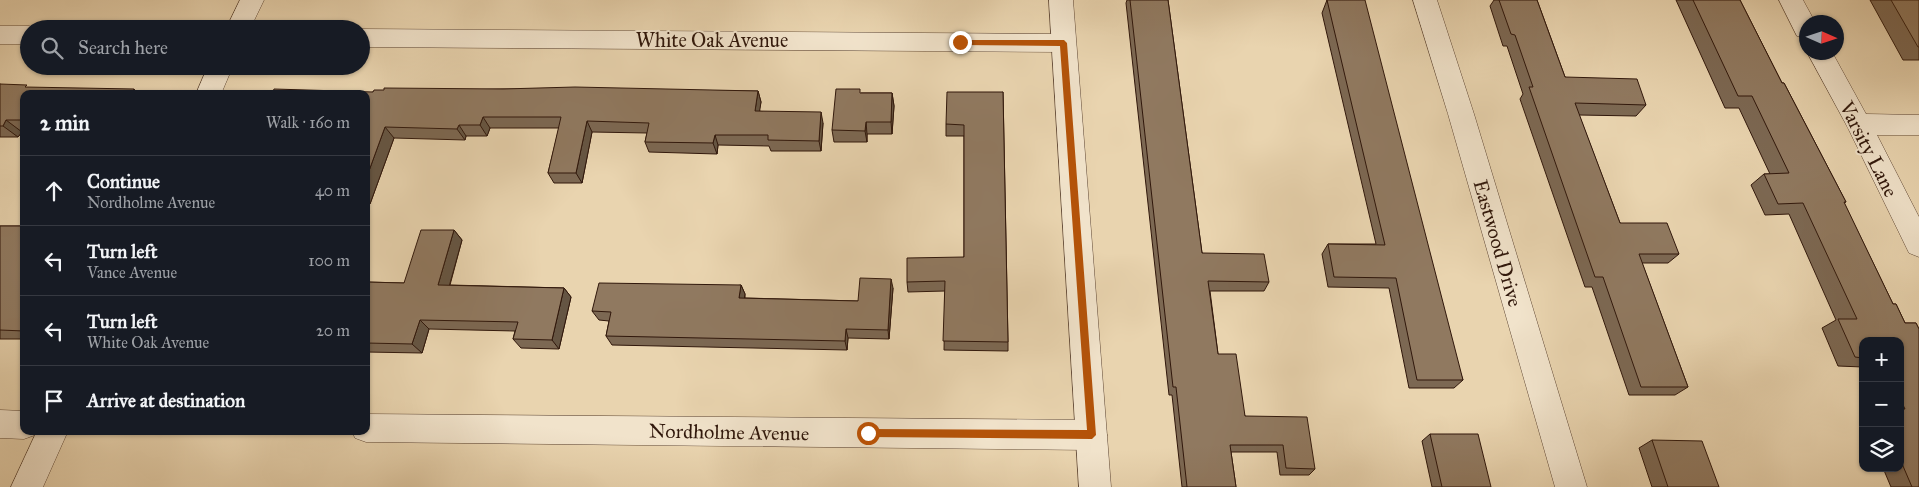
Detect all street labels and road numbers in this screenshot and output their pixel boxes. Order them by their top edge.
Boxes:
street label: White Oak Avenue [636,28,788,52]
street label: Varsity Lane [1834,96,1903,201]
street label: Eastwood Drive [1468,177,1528,309]
street label: Nordholme Avenue [649,419,809,445]

